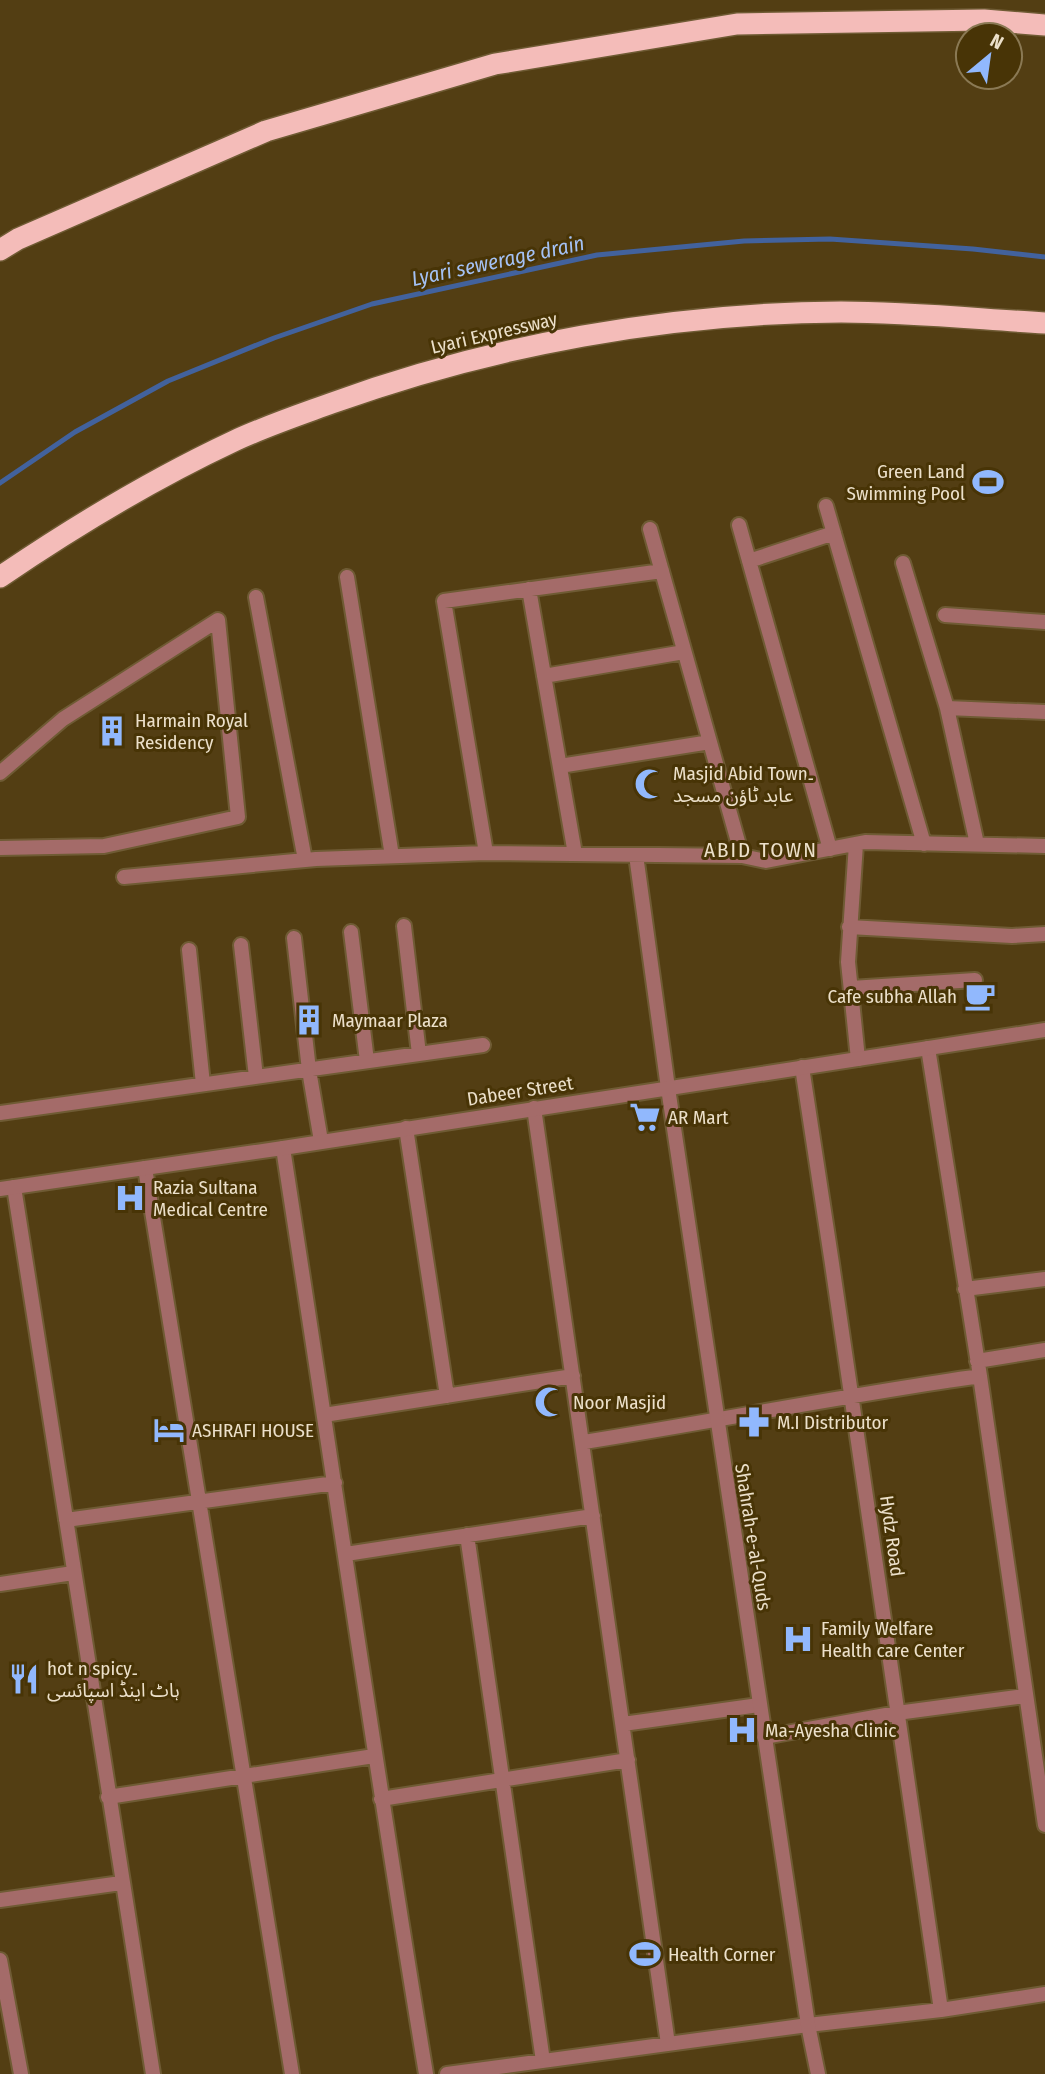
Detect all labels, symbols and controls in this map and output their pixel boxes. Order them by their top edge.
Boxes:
north arrow [954,21,1024,91]
text: N [986,29,1008,54]
water label: Lyari sewerage drain [409,230,587,292]
street label: Lyari Expressway [429,307,560,359]
place label: Green Land Swimming Pool [847,460,965,505]
sports icon: Green Land Swimming Pool [971,465,1005,499]
place label: Harmain Royal Residency [135,709,248,754]
building icon: Harmain Royal Residency [95,714,129,748]
place label: Masjid Abid Town۔ عابد ٹاؤن مسجد [673,762,814,807]
mosque icon: Masjid Abid Town۔ عابد ٹاؤن مسجد [633,767,667,801]
district label: ABID TOWN [704,837,818,863]
cafe icon: Cafe subha Allah [963,979,997,1013]
place label: Cafe subha Allah [828,985,957,1008]
building icon: Maymaar Plaza [292,1003,326,1037]
place label: Maymaar Plaza [332,1009,448,1032]
street label: Dabeer Street [465,1071,575,1111]
supermarket icon: AR Mart [628,1100,662,1134]
place label: AR Mart [668,1106,729,1129]
place label: Razia Sultana Medical Centre [153,1176,268,1221]
hospital icon: Razia Sultana Medical Centre [113,1181,147,1215]
mosque icon: Noor Masjid [533,1385,567,1419]
place label: Noor Masjid [573,1391,666,1414]
pharmacy icon: M.I Distributor [737,1405,771,1439]
place label: M.I Distributor [777,1411,889,1434]
hotel icon: ASHRAFI HOUSE [152,1413,186,1447]
place label: ASHRAFI HOUSE [192,1419,314,1442]
street label: Shahrah-e-al-Quds [730,1462,776,1612]
street label: Hydz Road [875,1494,909,1578]
place label: Family Welfare Health care Center [821,1617,965,1662]
hospital icon: Family Welfare Health care Center [781,1622,815,1656]
place label: hot n spicy۔ ہاٹ اینڈ اسپائسی [47,1657,180,1703]
restaurant icon: hot n spicy۔ ہاٹ اینڈ اسپائسی [7,1662,41,1696]
hospital icon: Ma-Ayesha Clinic [725,1713,759,1747]
place label: Ma-Ayesha Clinic [765,1719,896,1742]
sports icon: Health Corner [628,1937,662,1971]
place label: Health Corner [668,1943,776,1966]

